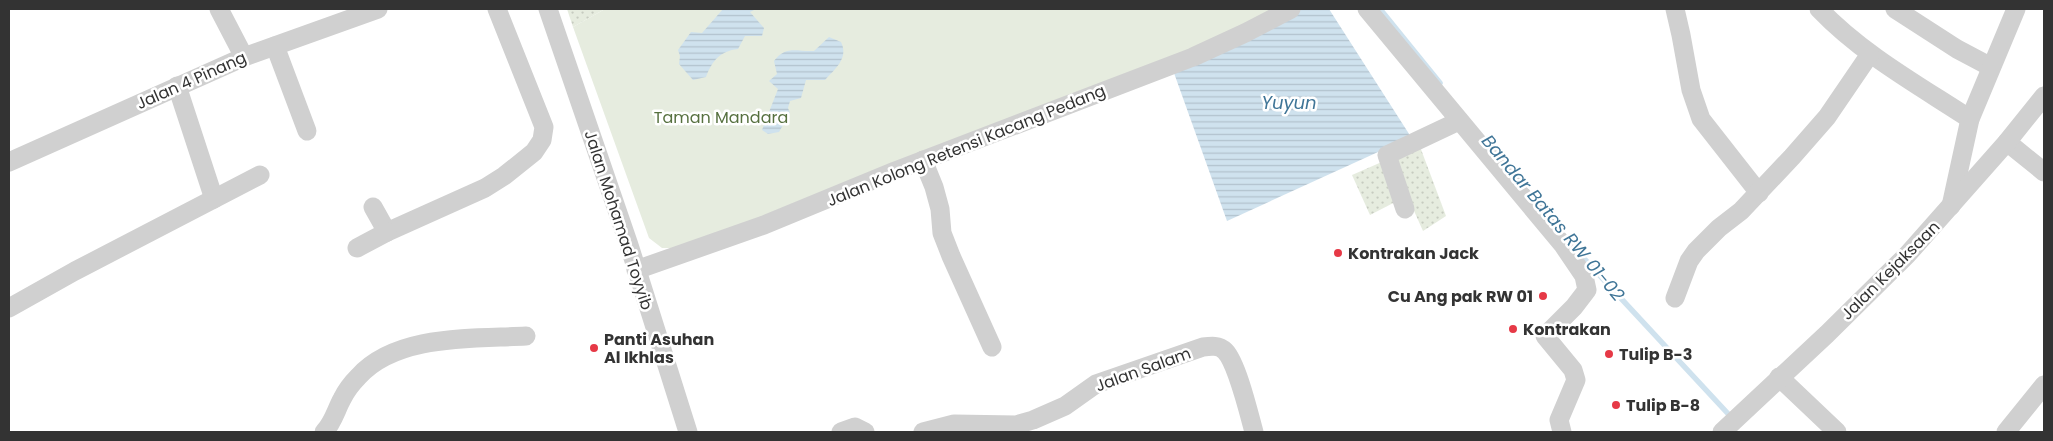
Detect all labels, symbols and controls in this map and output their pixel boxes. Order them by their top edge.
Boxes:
street label: Jalan 4 Pinang [133,46,250,115]
street label: Jalan Kolong Retensi Kacang Pedang [824,79,1109,212]
water label: Yuyun [1261,90,1317,115]
park label: Taman Mandara [654,106,788,129]
street label: Jalan Mohamad Toyyib [579,127,659,313]
water label: Bandar Batas RW 01-02 [1476,129,1631,307]
street label: Jalan Kejaksaan [1836,216,1945,325]
place label: Kontrakan Jack [1348,242,1479,265]
marker: Kontrakan Jack [1332,247,1344,259]
place label: Cu Ang pak RW 01 [1388,285,1533,308]
marker: Cu Ang pak RW 01 [1537,290,1549,302]
place label: Kontrakan [1523,318,1611,341]
marker: Kontrakan [1507,323,1519,335]
place label: Panti Asuhan Al Ikhlas [604,328,714,369]
marker: Panti Asuhan Al Ikhlas [588,342,600,354]
street label: Jalan Salam [1092,342,1194,397]
place label: Tulip B-3 [1619,343,1692,366]
marker: Tulip B-3 [1603,348,1615,360]
place label: Tulip B-8 [1626,394,1700,417]
marker: Tulip B-8 [1610,399,1622,411]

